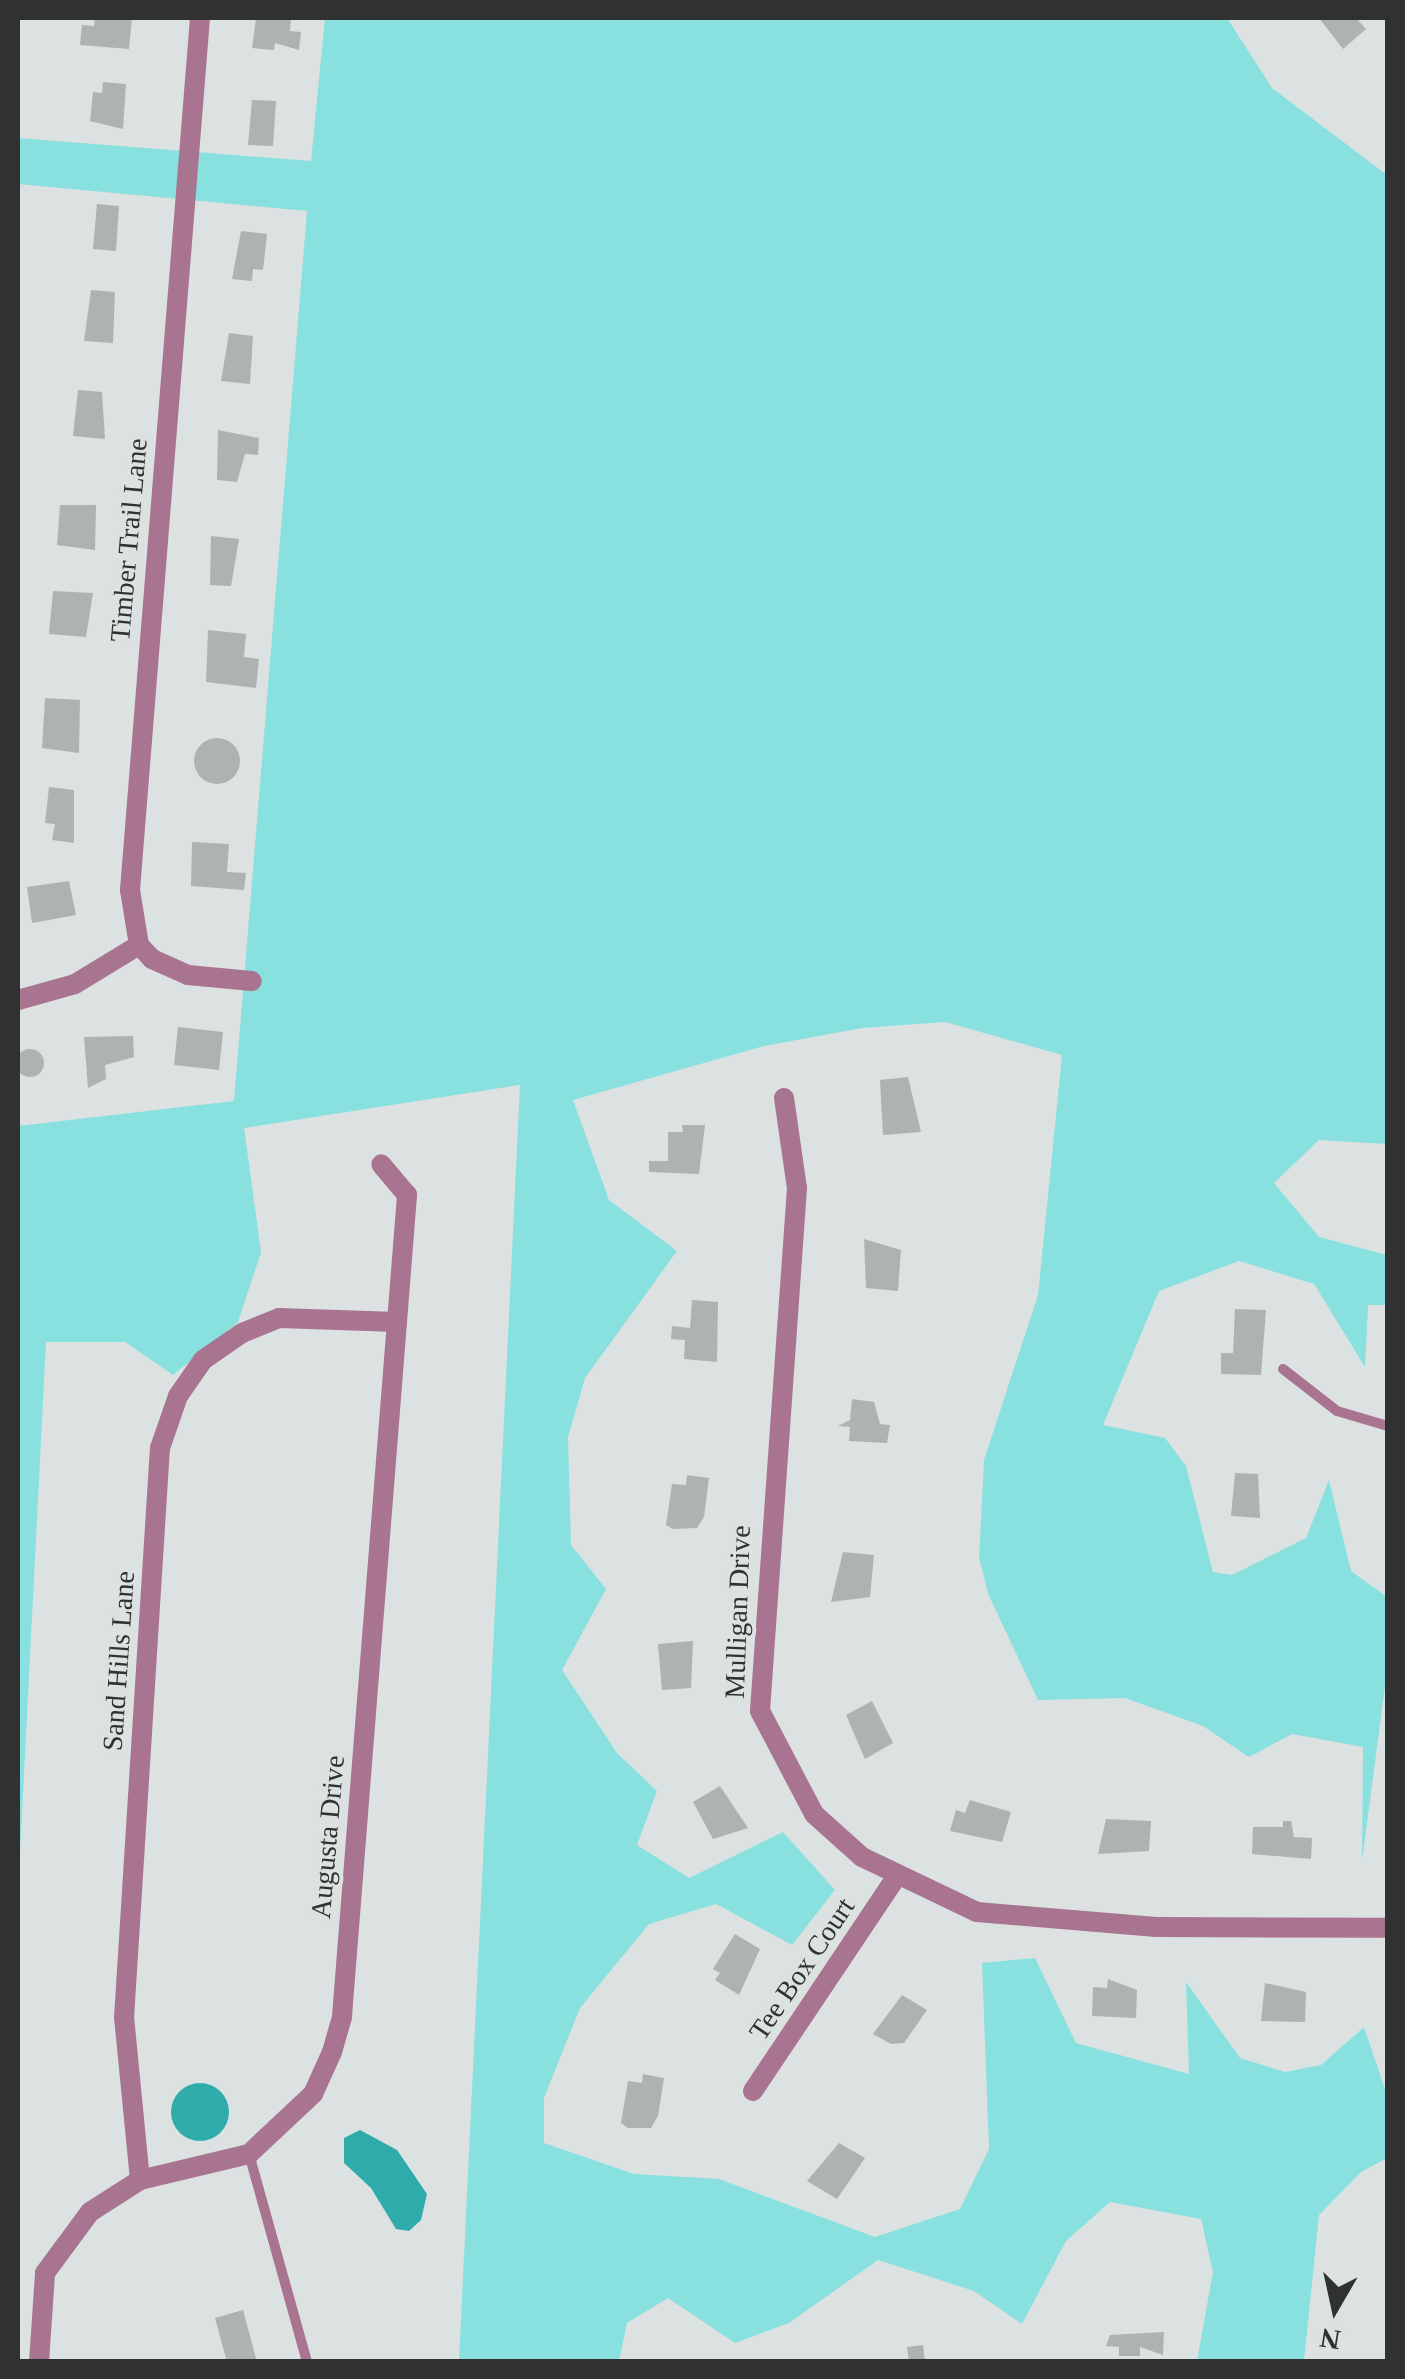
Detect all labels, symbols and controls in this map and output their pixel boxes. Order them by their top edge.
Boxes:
street label: Timber Trail Lane [103,437,155,643]
street label: Mulligan Drive [718,1525,758,1699]
street label: Sand Hills Lane [96,1570,142,1752]
street label: Augusta Drive [304,1754,352,1920]
street label: Tee Box Court [742,1891,862,2047]
north arrow [1285,2259,1385,2359]
text: N [1318,2322,1343,2356]

